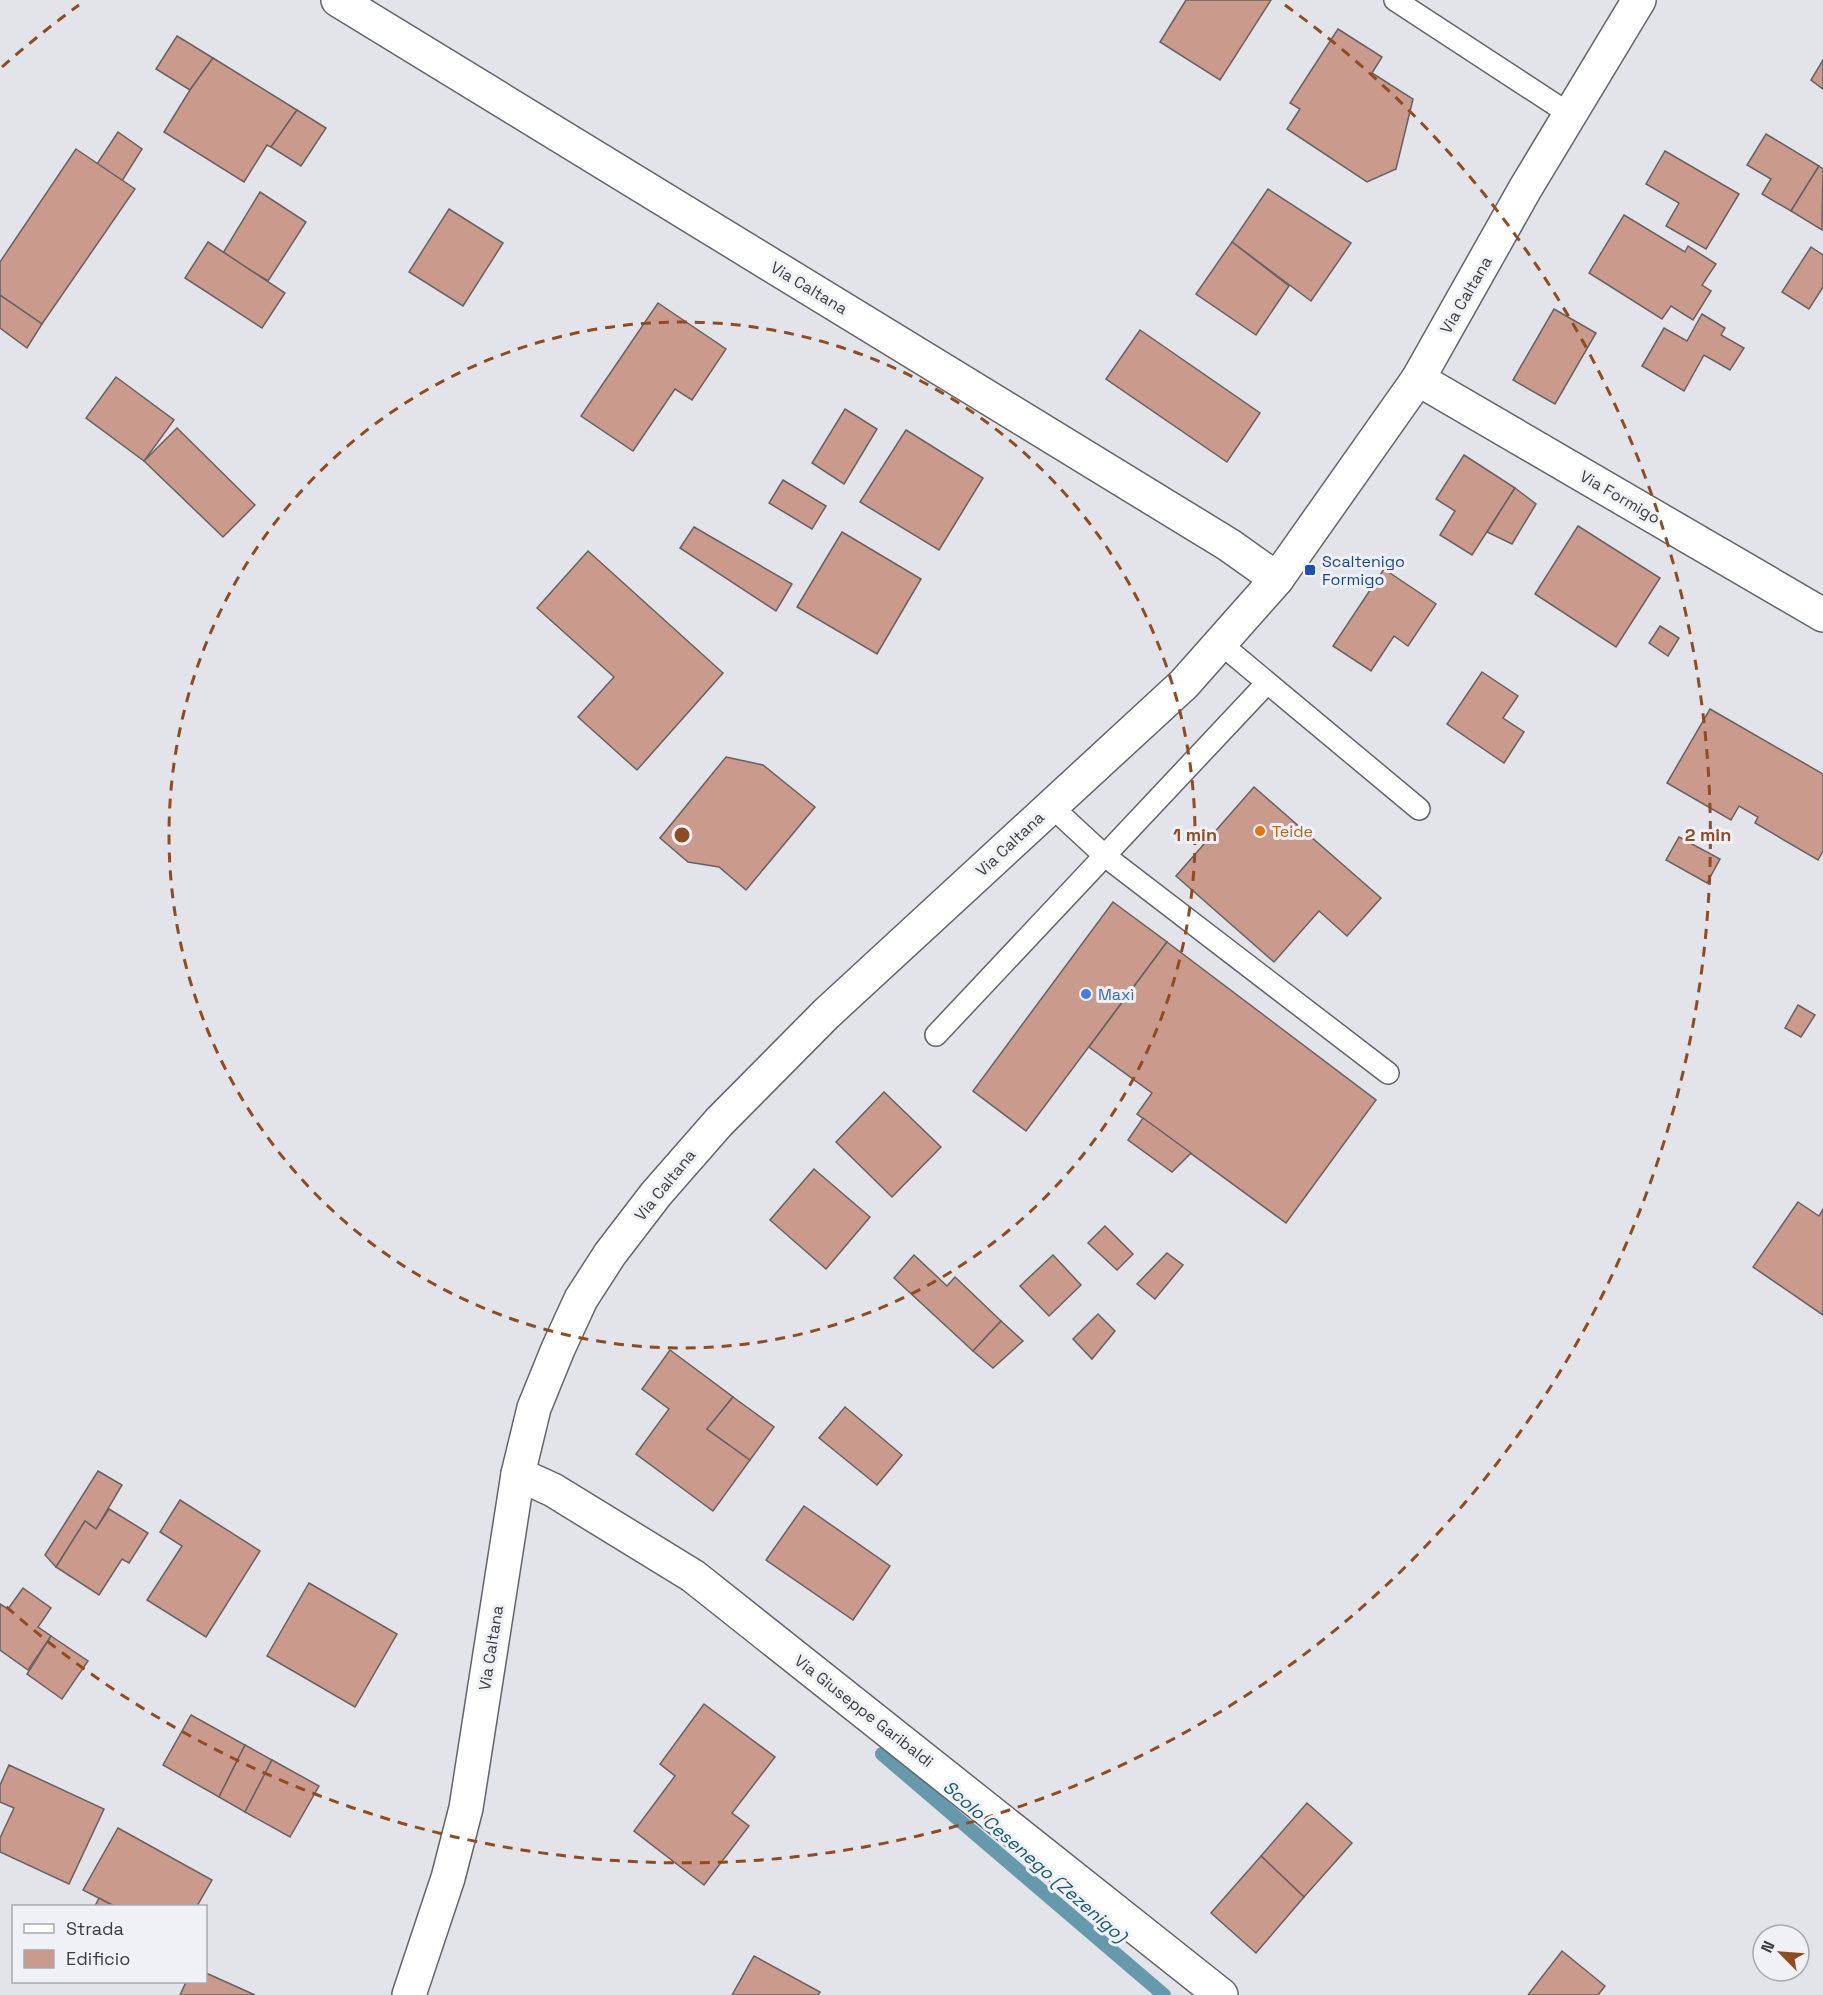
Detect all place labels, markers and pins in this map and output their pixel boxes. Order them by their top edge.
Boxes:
place label: Scaltenigo Formigo [1322,551,1405,590]
marker: Scaltenigo Formigo [1303,563,1317,577]
place label: Teide [1272,821,1313,842]
marker: Teide [1253,824,1267,838]
centre of rings [672,825,692,845]
place label: Maxì [1098,984,1134,1005]
marker: Maxì [1079,987,1093,1001]

